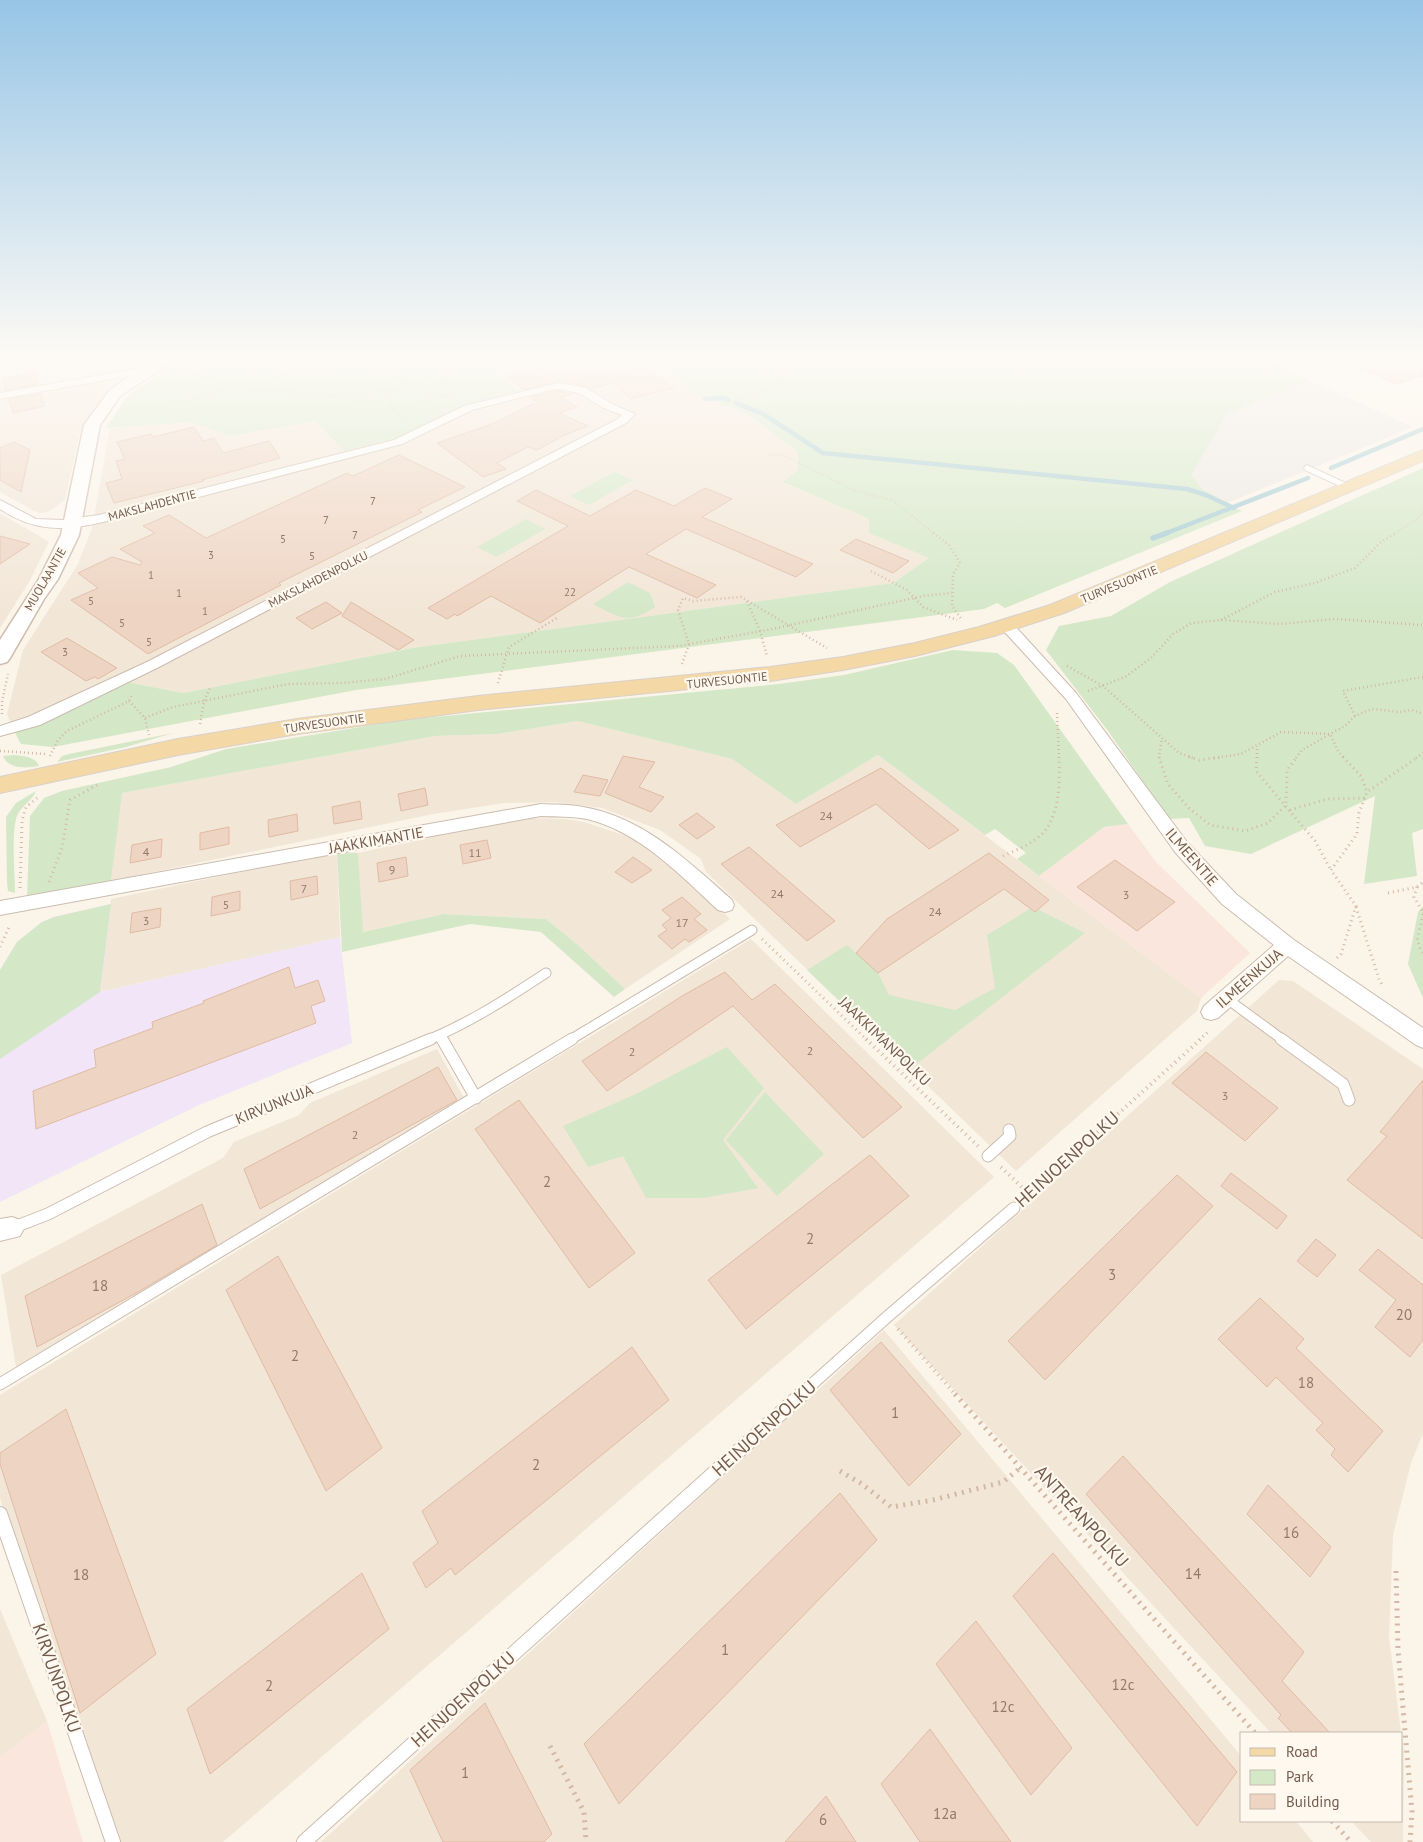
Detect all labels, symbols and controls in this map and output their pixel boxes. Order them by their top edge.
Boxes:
street label: MAKSLAHDENTIE [106,486,198,524]
house number: 7 [370,494,376,508]
house number: 7 [323,513,329,527]
house number: 7 [352,528,358,542]
house number: 5 [280,532,286,546]
street label: MUOLAANTIE [21,545,69,613]
street label: MAKSLAHDENPOLKU [266,547,370,611]
house number: 3 [208,548,214,562]
house number: 5 [309,549,315,563]
street label: TURVESUONTIE [1078,562,1160,606]
house number: 1 [148,568,154,582]
house number: 22 [564,585,576,599]
house number: 1 [176,586,182,600]
house number: 5 [88,594,94,608]
house number: 1 [202,604,208,618]
house number: 5 [119,616,125,630]
house number: 5 [146,635,152,649]
house number: 3 [62,645,68,659]
street label: TURVESUONTIE [686,668,768,692]
street label: TURVESUONTIE [283,710,365,736]
house number: 24 [819,808,833,823]
street label: JAAKKIMANTIE [326,822,425,858]
street label: ILMEENTIE [1162,824,1222,890]
house number: 4 [143,844,150,859]
house number: 11 [468,845,482,860]
house number: 9 [389,862,395,877]
house number: 7 [301,881,307,896]
house number: 24 [770,886,784,901]
house number: 3 [1123,887,1129,902]
house number: 5 [223,897,229,912]
house number: 24 [928,904,942,919]
house number: 3 [143,913,149,928]
house number: 17 [675,915,689,930]
street label: ILMEENKUJA [1212,944,1286,1012]
street label: JAAKKIMANPOLKU [834,992,935,1090]
house number: 2 [807,1043,813,1058]
house number: 2 [629,1044,635,1059]
street label: KIRVUNKUJA [232,1080,316,1128]
house number: 3 [1222,1088,1228,1103]
street label: HEINJOENPOLKU [1010,1106,1124,1212]
house number: 2 [352,1127,358,1142]
house number: 2 [543,1172,551,1191]
house number: 2 [806,1229,814,1248]
house number: 3 [1108,1265,1116,1284]
house number: 18 [92,1276,108,1295]
house number: 20 [1396,1305,1412,1324]
house number: 2 [291,1346,299,1365]
house number: 18 [1298,1373,1314,1392]
street label: HEINJOENPOLKU [707,1375,821,1481]
house number: 1 [891,1403,899,1422]
house number: 2 [532,1455,540,1474]
street label: ANTREANPOLKU [1030,1460,1134,1572]
house number: 16 [1283,1523,1299,1542]
house number: 14 [1185,1564,1201,1583]
house number: 18 [73,1565,89,1584]
street label: KIRVUNPOLKU [28,1620,86,1736]
house number: 1 [721,1640,729,1659]
street label: HEINJOENPOLKU [406,1646,520,1752]
house number: 12c [1111,1675,1135,1694]
house number: 2 [265,1676,273,1695]
house number: 12c [991,1697,1015,1716]
legend [1240,1732,1403,1822]
text: Road [1286,1742,1318,1761]
house number: 1 [461,1763,469,1782]
text: Park [1286,1767,1314,1786]
text: Building [1286,1792,1340,1811]
house number: 12a [933,1804,957,1823]
house number: 6 [819,1810,827,1829]

